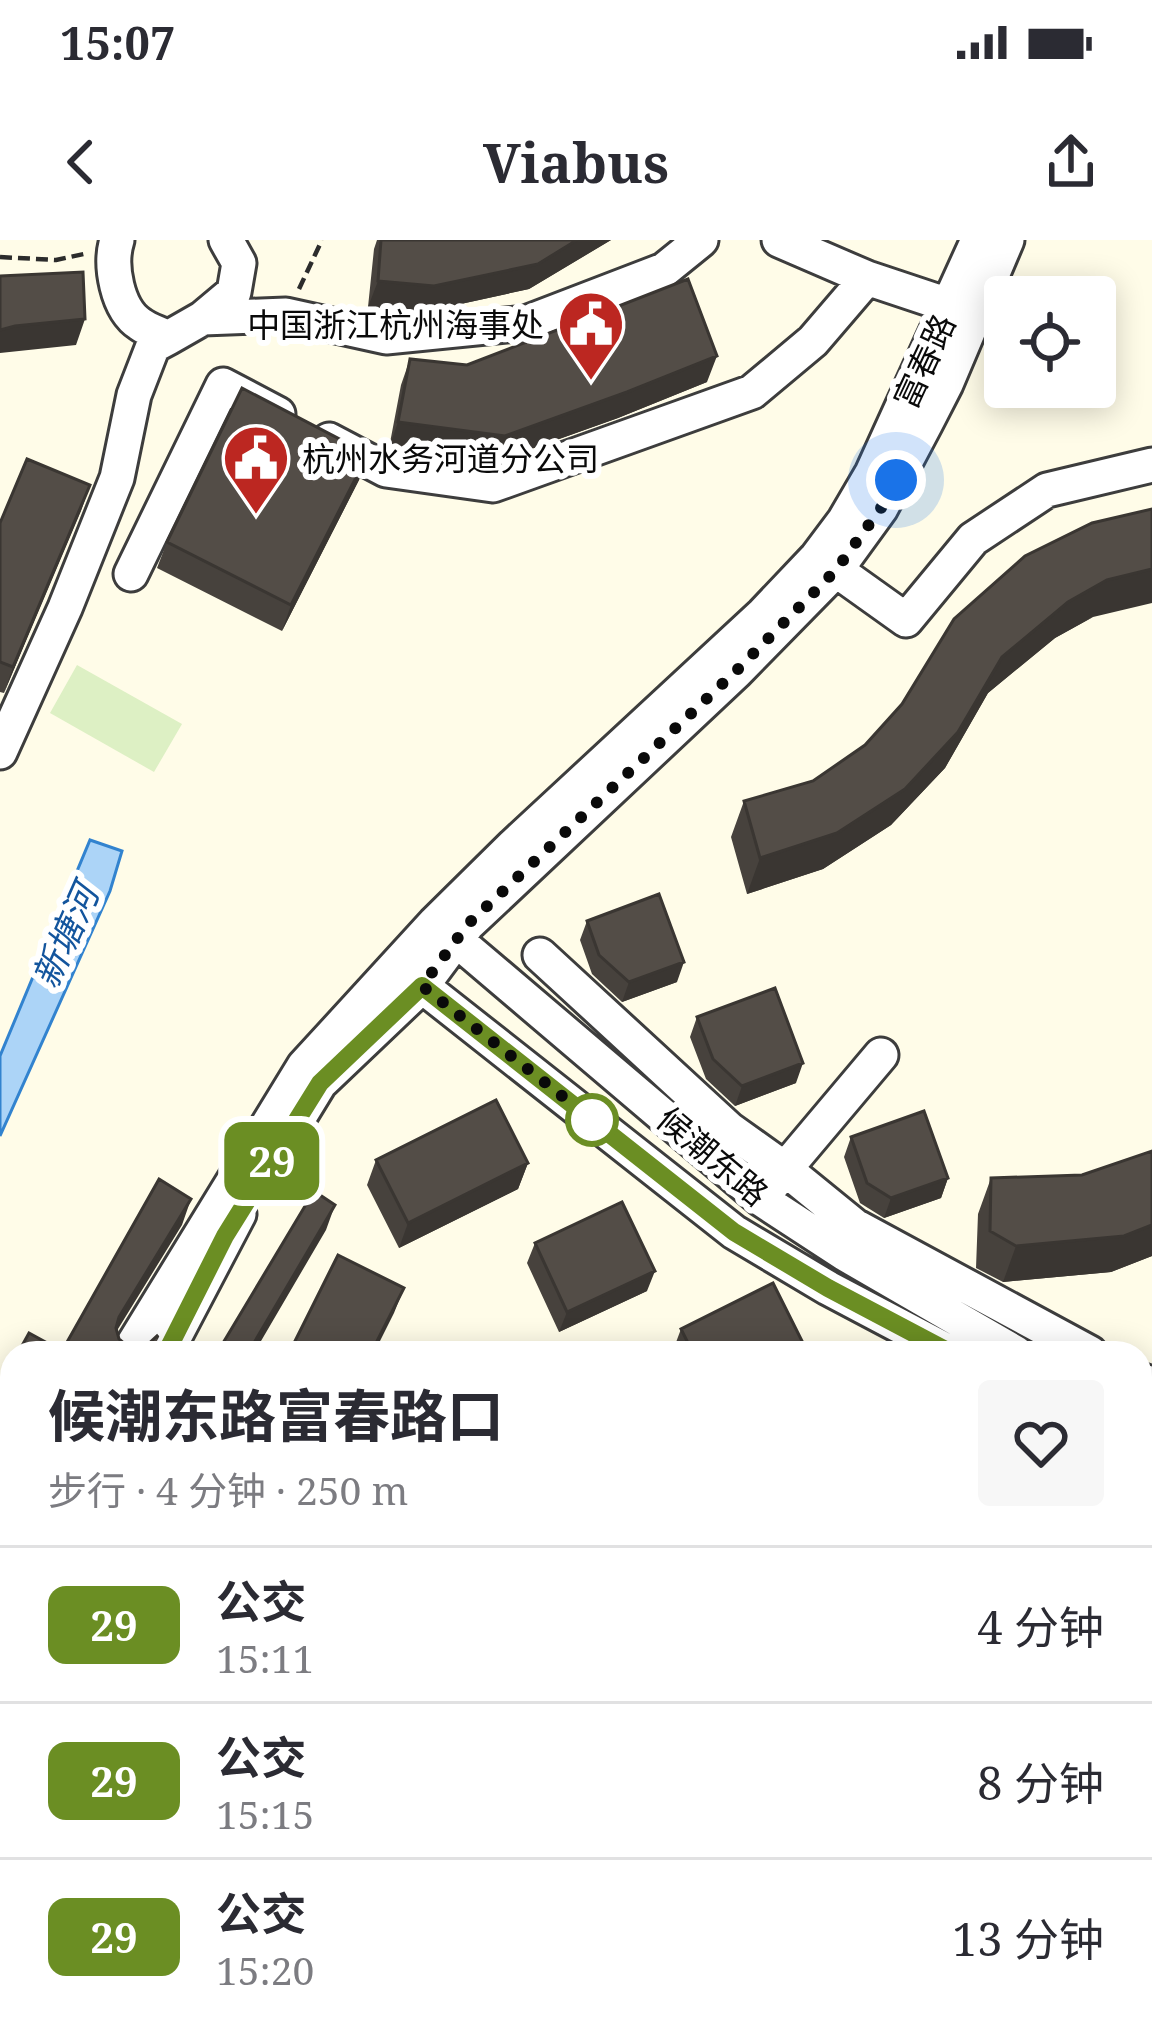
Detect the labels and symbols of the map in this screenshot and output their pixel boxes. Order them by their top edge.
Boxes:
public building icon: 中国浙江杭州海事处 [556,289,626,383]
place label: 中国浙江杭州海事处 [247,302,544,347]
street label: 富春路 [883,307,965,415]
public building icon: 杭州水务河道分公司 [221,423,291,517]
place label: 杭州水务河道分公司 [302,436,599,481]
your location [866,450,926,510]
water label: 新塘河 [21,871,112,995]
unlabelled marker [567,1095,617,1145]
street label: 候潮东路 [648,1096,778,1216]
line badge: 29 [218,1122,326,1200]

